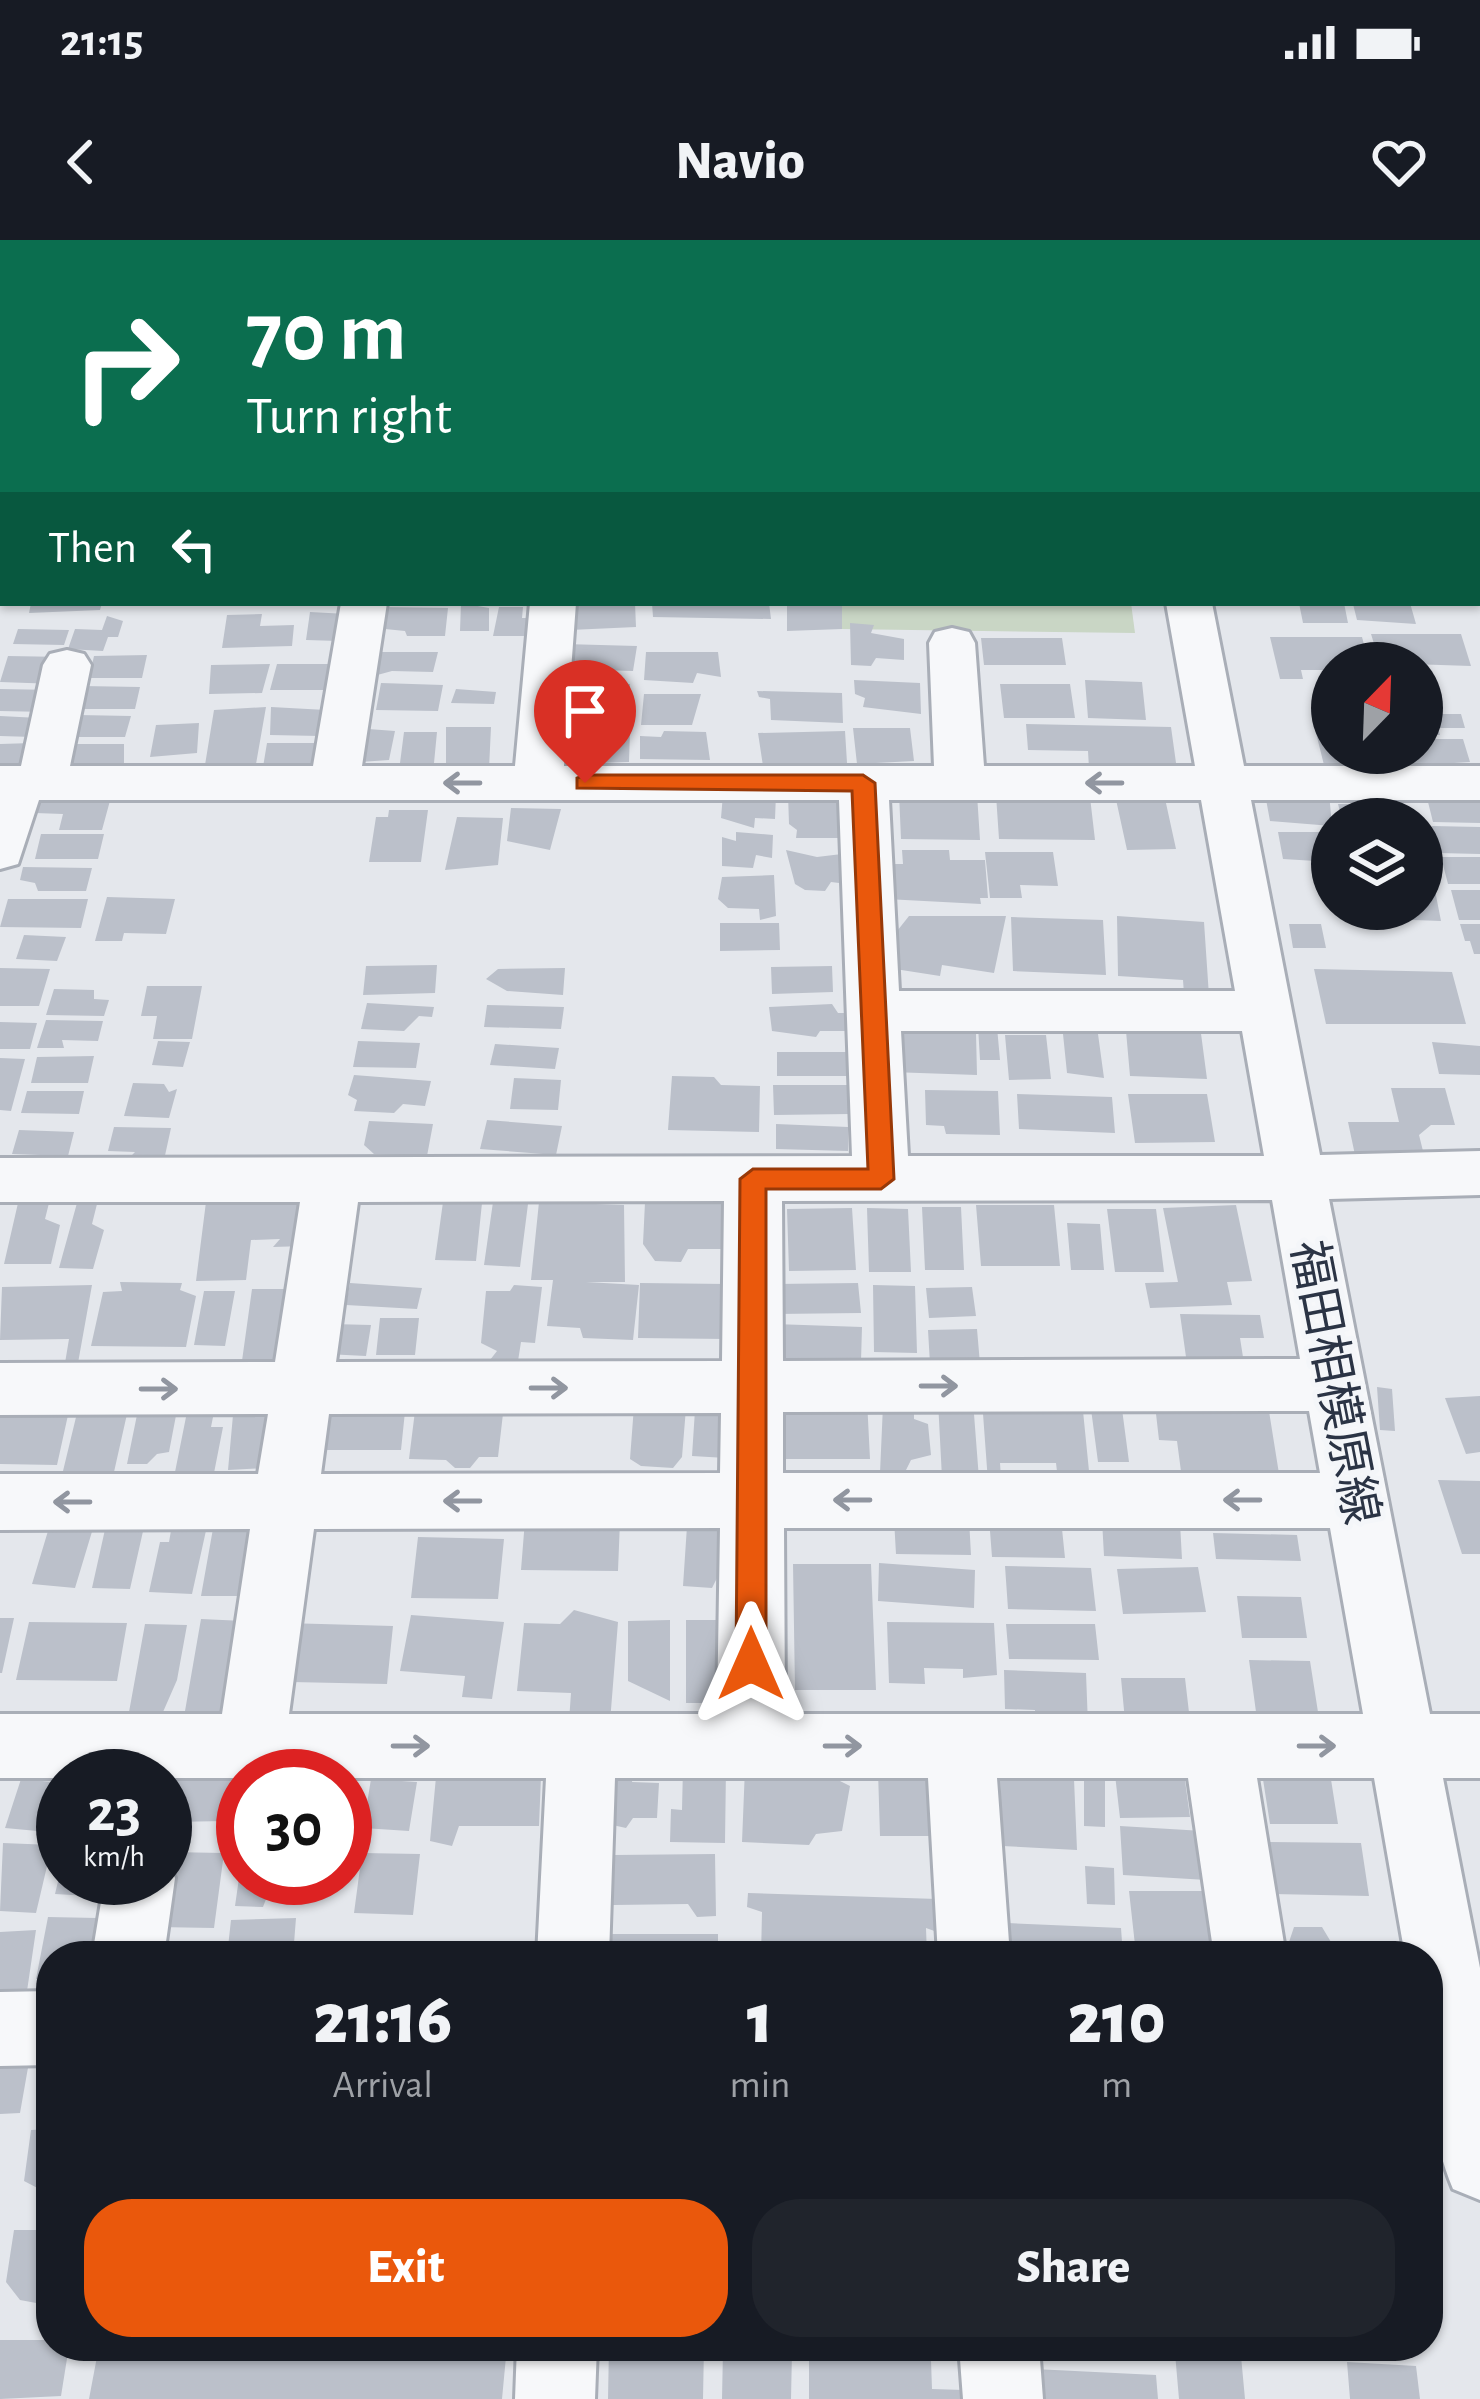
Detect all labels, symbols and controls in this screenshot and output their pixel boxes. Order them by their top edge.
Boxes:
text: 21:15 [60,19,143,64]
icon: back [48,129,114,195]
icon: heart [1366,129,1432,195]
text: Navio [675,135,805,189]
icon: right [48,288,204,444]
text: 70 m [246,292,407,376]
text: Turn right [246,390,452,444]
icon: left [161,516,227,582]
text: Then [48,526,137,571]
north arrow [1311,642,1443,774]
map controls [1311,642,1443,930]
pin [534,660,636,783]
icon: arrive [552,678,618,744]
one-way arrow [443,772,482,794]
one-way arrow [1085,772,1124,794]
button: layers [1311,798,1443,930]
street label: 福田相模原線 [1282,1236,1387,1529]
one-way arrow [919,1375,958,1397]
one-way arrow [529,1376,568,1399]
one-way arrow [139,1378,178,1400]
one-way arrow [833,1489,872,1511]
one-way arrow [1223,1489,1262,1511]
one-way arrow [443,1490,482,1512]
one-way arrow [53,1491,92,1513]
position arrow [688,1601,814,1727]
one-way arrow [391,1735,430,1757]
one-way arrow [823,1735,862,1757]
one-way arrow [1297,1735,1336,1757]
speed limit sign: 30 [216,1749,372,1905]
text: 23 [87,1782,141,1842]
text: km/h [83,1842,145,1872]
text: 21:16 [313,1984,452,2056]
text: 1 [747,1984,773,2056]
text: 210 [1067,1984,1166,2056]
text: Arrival [333,2066,433,2105]
text: min [730,2066,790,2105]
text: m [1101,2066,1132,2105]
button: Exit [84,2199,728,2337]
button: Share [752,2199,1395,2337]

